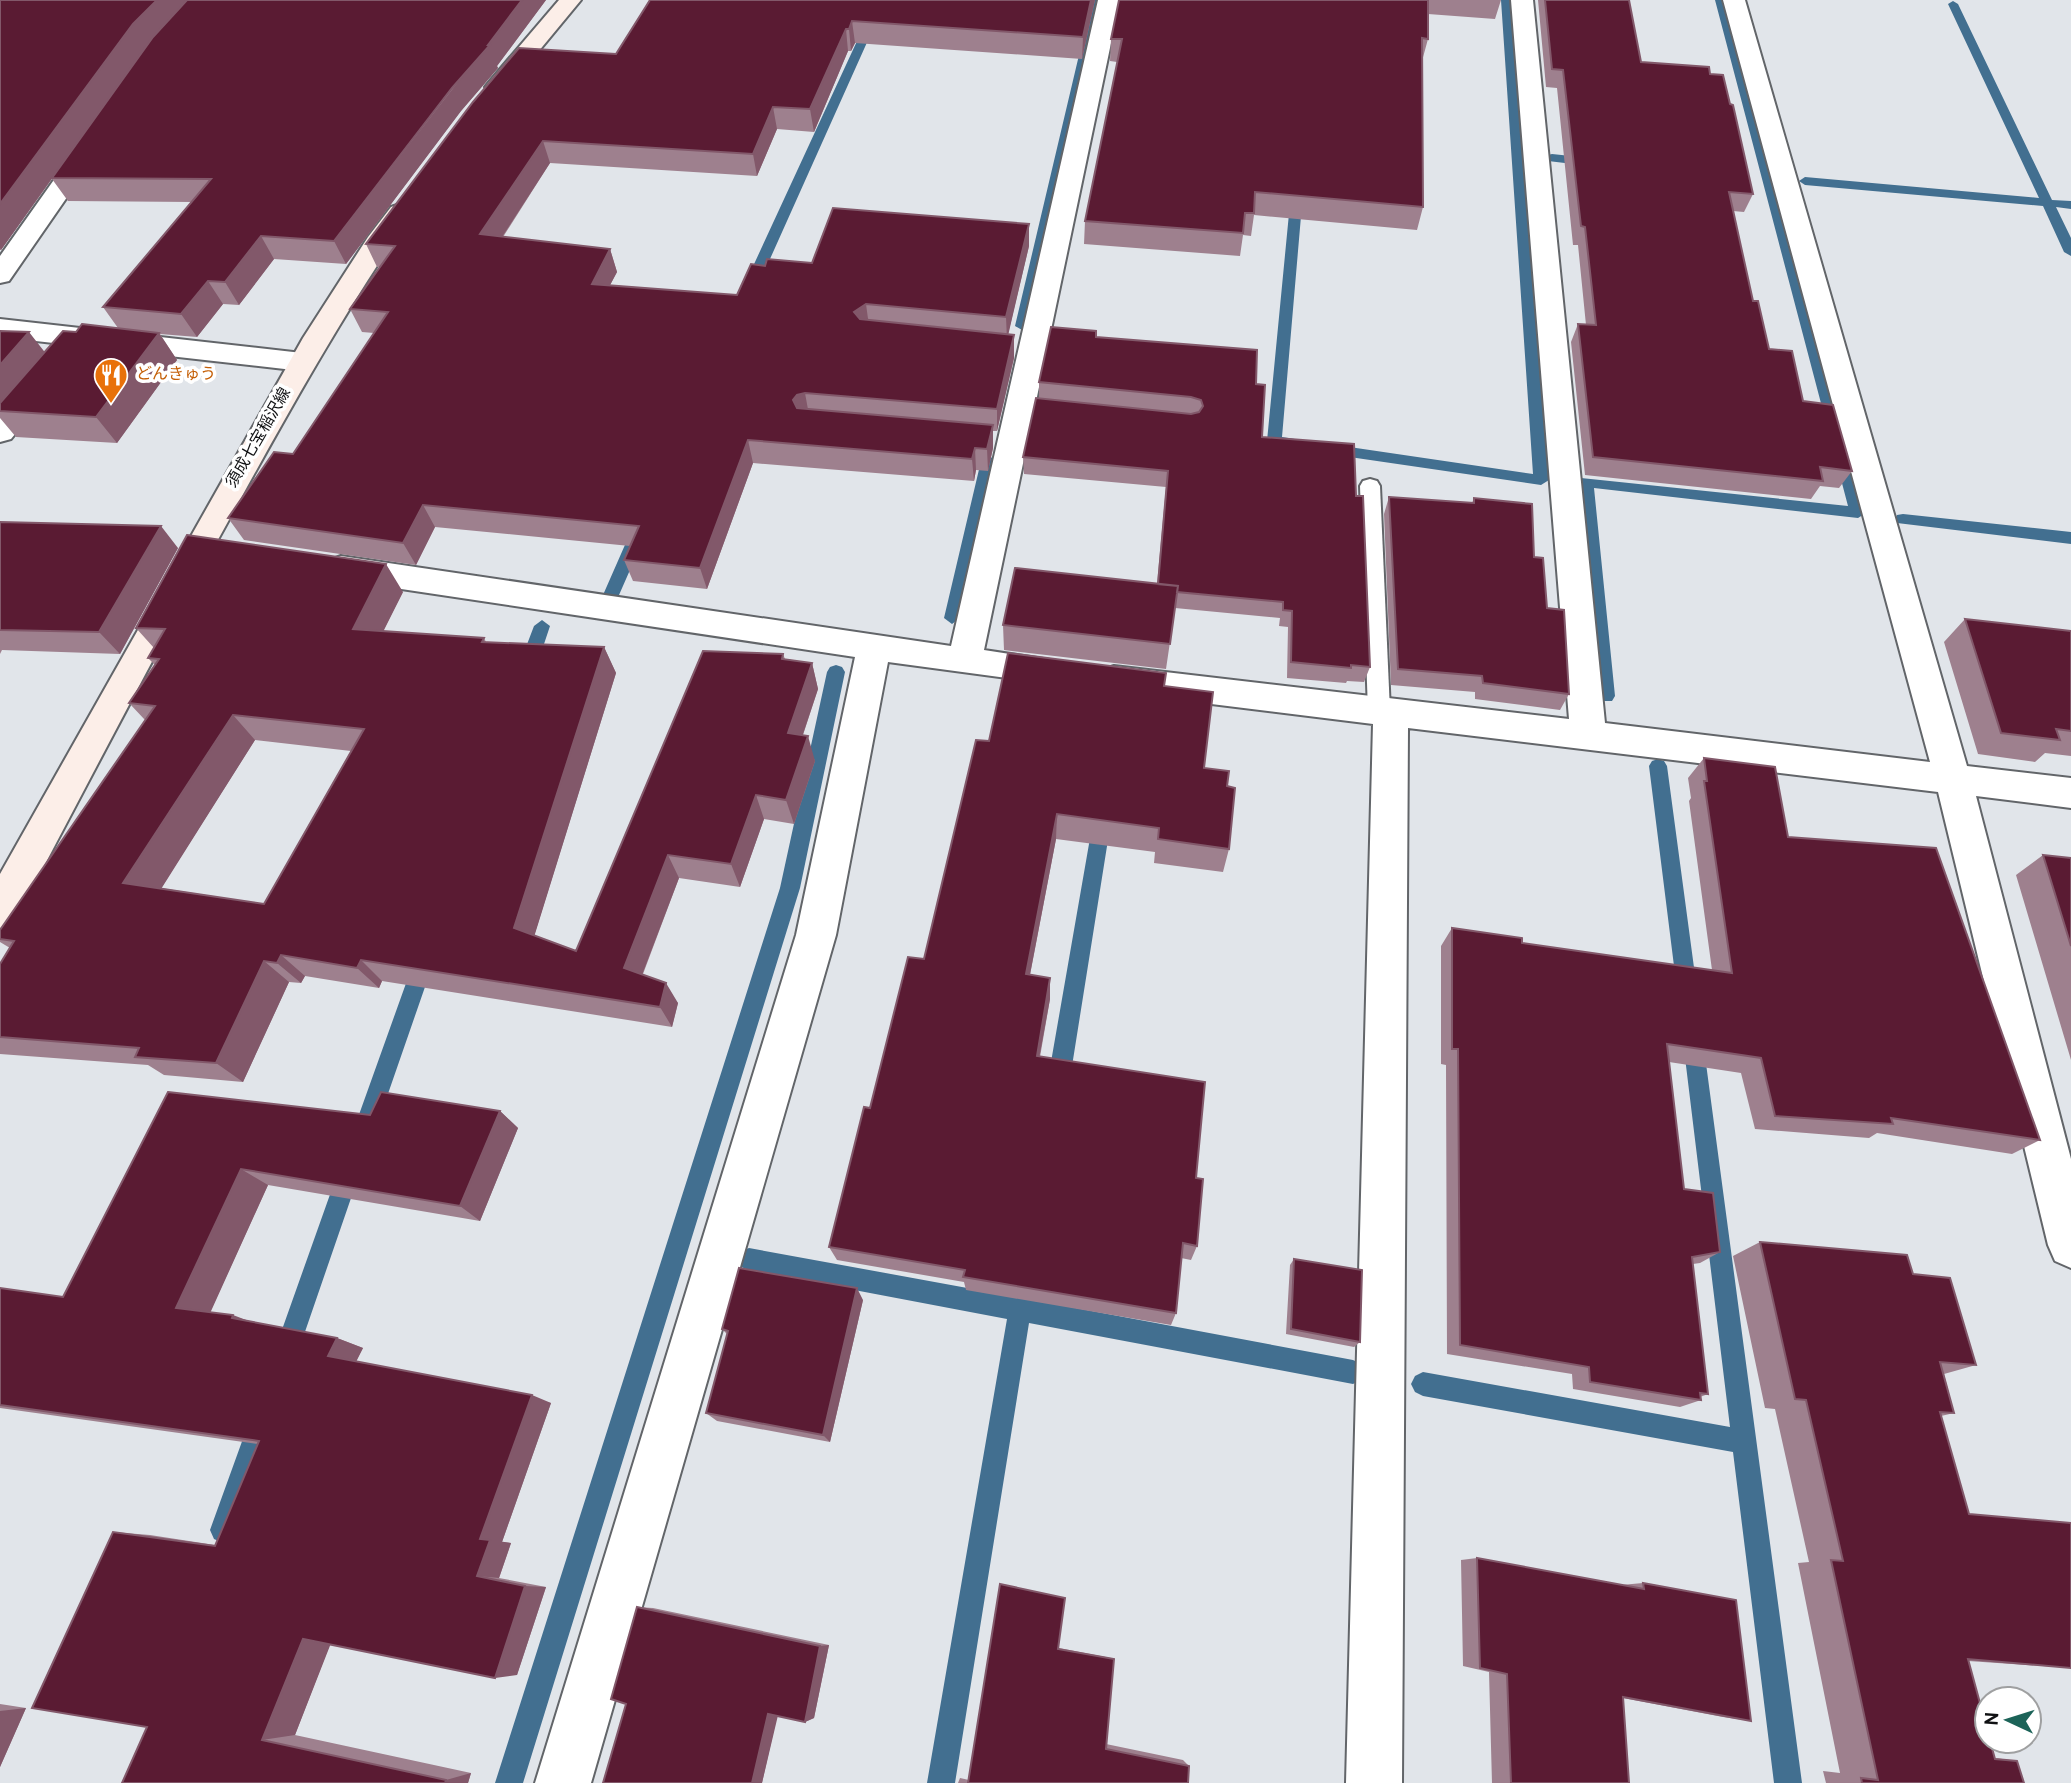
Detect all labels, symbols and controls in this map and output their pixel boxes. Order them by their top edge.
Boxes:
restaurant icon: どんきゅう [92,356,130,405]
place label: どんきゅう [136,365,216,385]
street label: 須成七宝稲沢線 [222,384,296,492]
north arrow [1973,1685,2043,1755]
text: N [1981,1711,2005,1727]

